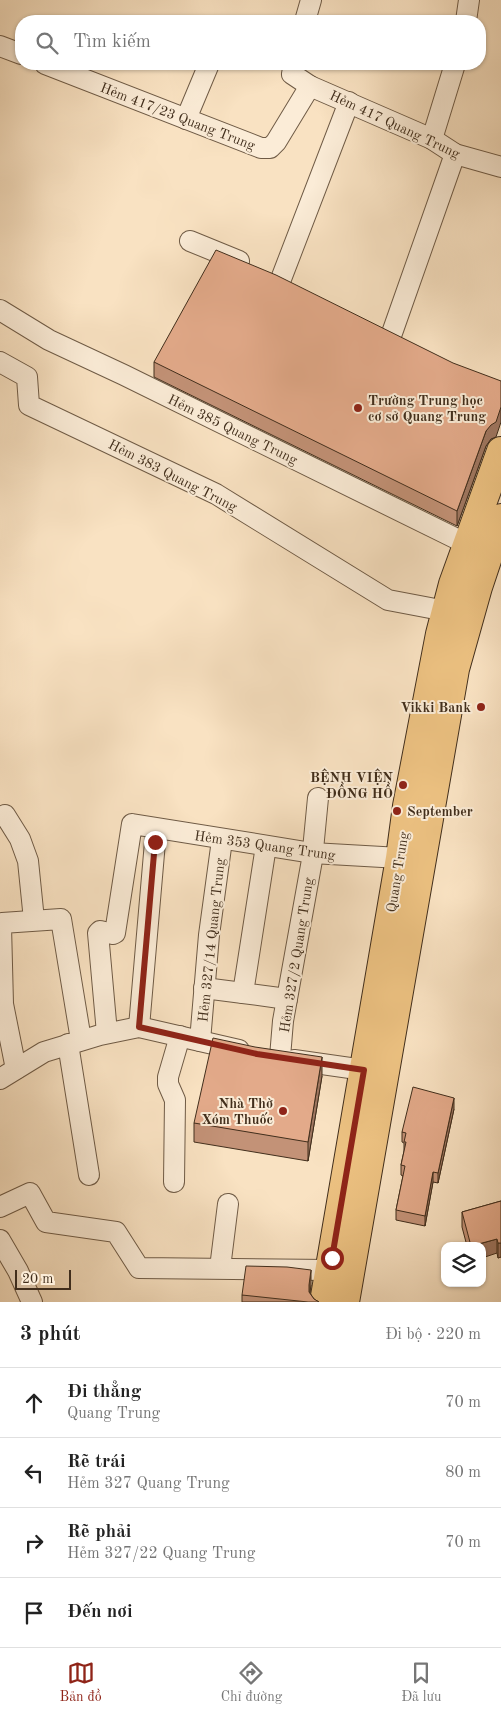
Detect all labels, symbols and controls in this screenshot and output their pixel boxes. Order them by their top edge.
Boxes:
search box [15,15,486,70]
icon: search [33,29,61,57]
text: Tìm kiếm [73,33,151,52]
street label: Hẻm 417/23 Quang Trung [98,81,258,153]
street label: Hẻm 417 Quang Trung [327,88,462,162]
street label: Hẻm 385 Quang Trung [166,392,300,468]
place label: Trường Trung học cơ sở Quang Trung [368,394,486,424]
marker: Trường Trung học cơ sở Quang Trung [352,402,364,414]
street label: Hẻm 383 Quang Trung [106,437,240,515]
place label: Vikki Bank [401,701,471,715]
marker: Vikki Bank [475,701,487,713]
place label: BỆNH VIỆN ĐỒNG HỒ [310,768,393,801]
marker: BỆNH VIỆN ĐỒNG HỒ [397,779,409,791]
marker: September [391,805,403,817]
place label: September [407,805,473,819]
street label: Hẻm 353 Quang Trung [193,829,337,863]
street label: Quang Trung [385,830,411,914]
route end [144,831,167,854]
street label: Hẻm 327/14 Quang Trung [196,857,228,1023]
street label: Hẻm 327/2 Quang Trung [278,876,316,1034]
place label: Nhà Thờ Xóm Thuốc [201,1097,273,1127]
marker: Nhà Thờ Xóm Thuốc [277,1105,289,1117]
map controls [441,1242,486,1287]
button: layers [441,1242,486,1287]
route start [321,1247,344,1270]
scale bar [15,1267,71,1290]
text: 20 m [22,1272,53,1286]
text: 3 phút [20,1324,80,1345]
text: Đi bộ · 220 m [385,1327,481,1343]
text: Đi thẳng [67,1383,141,1402]
icon: ahead [20,1389,48,1417]
text: 70 m [445,1395,481,1411]
text: Quang Trung [67,1406,160,1422]
text: Rẽ trái [67,1453,126,1472]
icon: left [20,1459,48,1487]
text: 80 m [445,1465,481,1481]
text: Hẻm 327 Quang Trung [67,1476,230,1492]
text: Rẽ phải [67,1523,131,1542]
icon: right [20,1529,48,1557]
text: 70 m [445,1535,481,1551]
text: Hẻm 327/22 Quang Trung [67,1546,255,1562]
icon: arrive [20,1599,48,1627]
text: Đến nơi [67,1603,133,1622]
tab: Bản đồ [59,1659,102,1706]
tab: Chỉ đường [221,1659,282,1706]
tab: Đã lưu [401,1659,442,1706]

